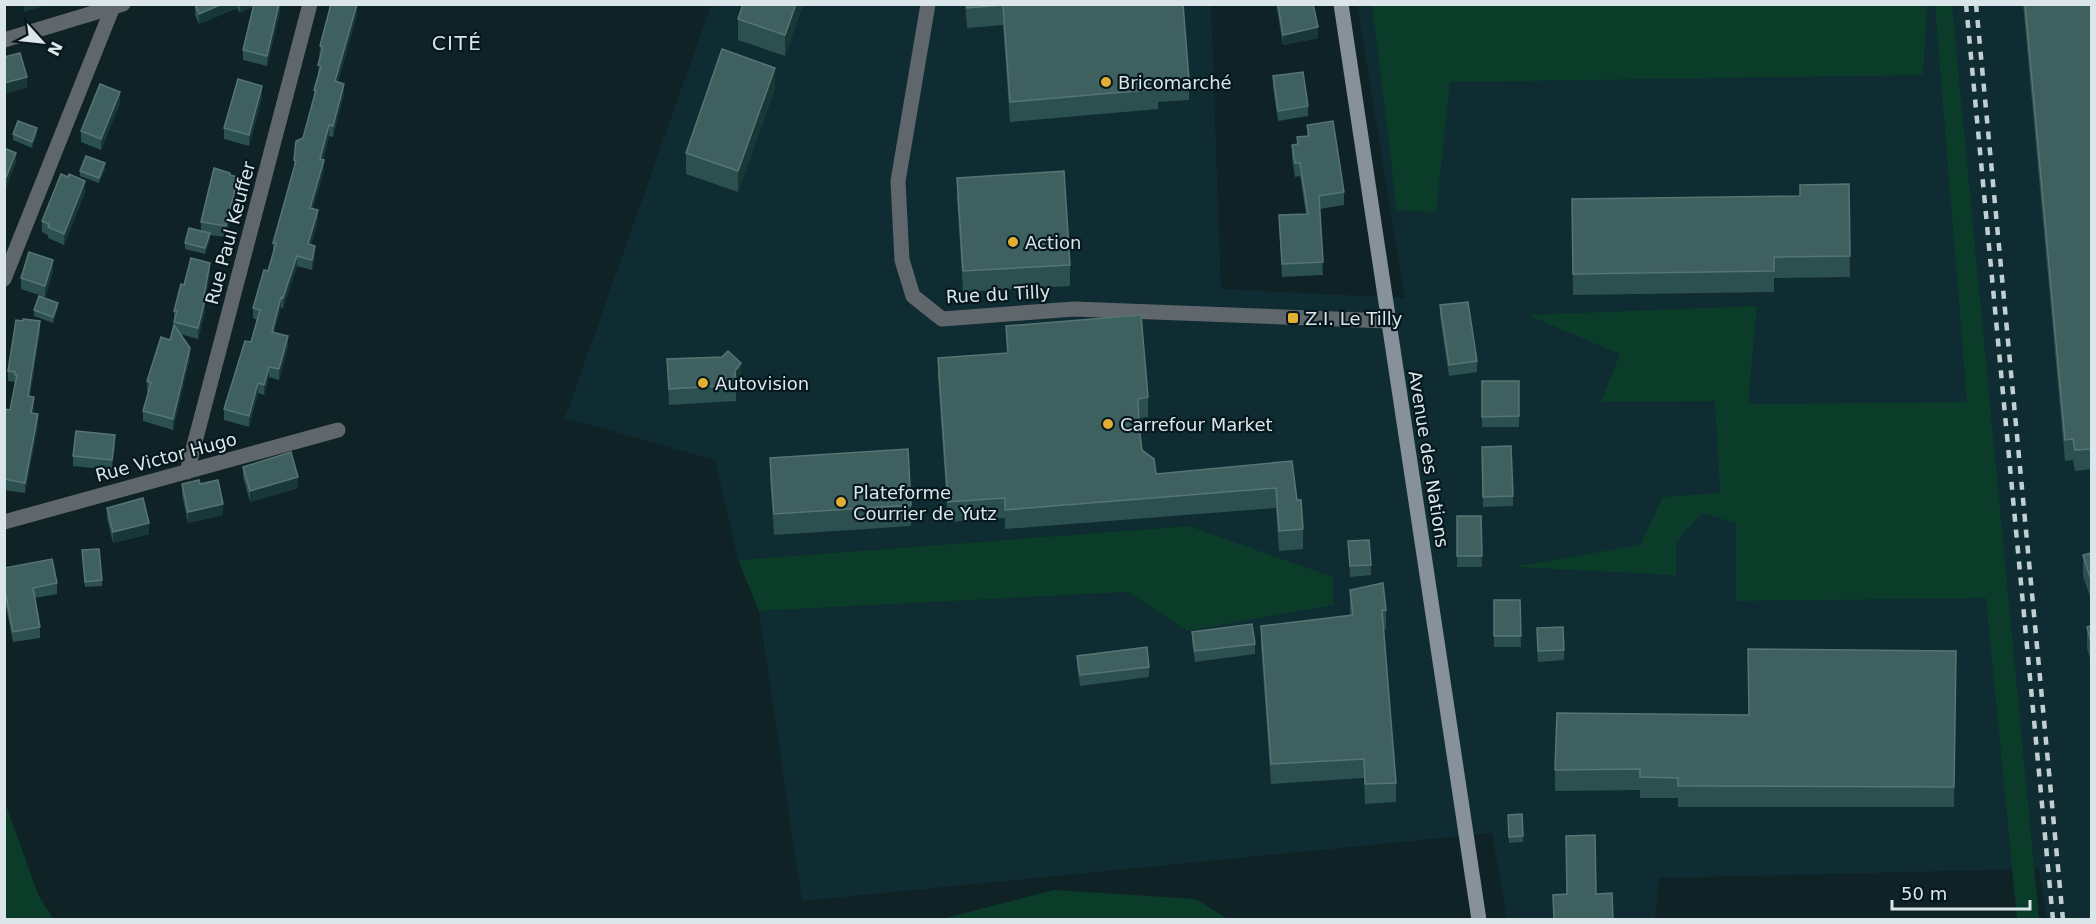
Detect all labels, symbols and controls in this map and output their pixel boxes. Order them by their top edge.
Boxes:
north arrow [12,12,72,72]
district label: CITÉ [432,31,482,55]
text: N [43,38,66,59]
place label: Bricomarché [1118,72,1232,93]
marker: Bricomarché [1099,75,1113,89]
street label: Rue Paul Keuffer [201,159,259,307]
place label: Action [1025,232,1081,253]
marker: Action [1006,235,1020,249]
street label: Rue du Tilly [945,281,1051,307]
place label: Z.I. Le Tilly [1305,308,1403,329]
marker: Z.I. Le Tilly [1286,311,1300,325]
street label: Avenue des Nations [1405,369,1453,549]
place label: Autovision [715,373,809,394]
marker: Autovision [696,376,710,390]
place label: Carrefour Market [1120,414,1273,435]
marker: Carrefour Market [1101,417,1115,431]
street label: Rue Victor Hugo [93,428,239,486]
place label: Plateforme Courrier de Yutz [853,482,997,524]
marker: Plateforme Courrier de Yutz [834,495,848,509]
scale bar [1892,873,2030,911]
text: 50 m [1901,883,1947,904]

